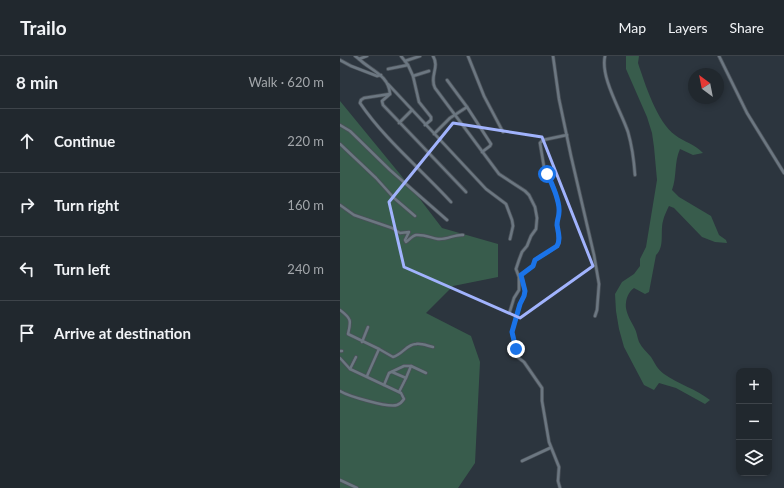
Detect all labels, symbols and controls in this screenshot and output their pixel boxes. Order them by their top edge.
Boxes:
text: Trailo [20,16,67,39]
text: Map [618,19,646,36]
text: Layers [668,19,708,36]
text: Share [730,19,764,36]
north arrow [688,68,724,104]
text: 8 min [16,72,58,93]
text: Walk · 620 m [248,74,324,90]
icon: ahead [16,130,38,152]
text: Continue [54,132,115,150]
text: 220 m [287,133,324,149]
route start [538,165,556,183]
icon: right [16,194,38,216]
text: Turn right [54,196,119,214]
text: 160 m [287,197,324,213]
icon: left [16,258,38,280]
text: Turn left [54,260,110,278]
text: 240 m [287,261,324,277]
icon: arrive [16,322,38,344]
text: Arrive at destination [54,324,191,342]
route end [507,340,525,358]
map controls [736,368,772,476]
button: + [736,368,772,404]
button: − [736,404,772,440]
button: layers [736,440,772,476]

